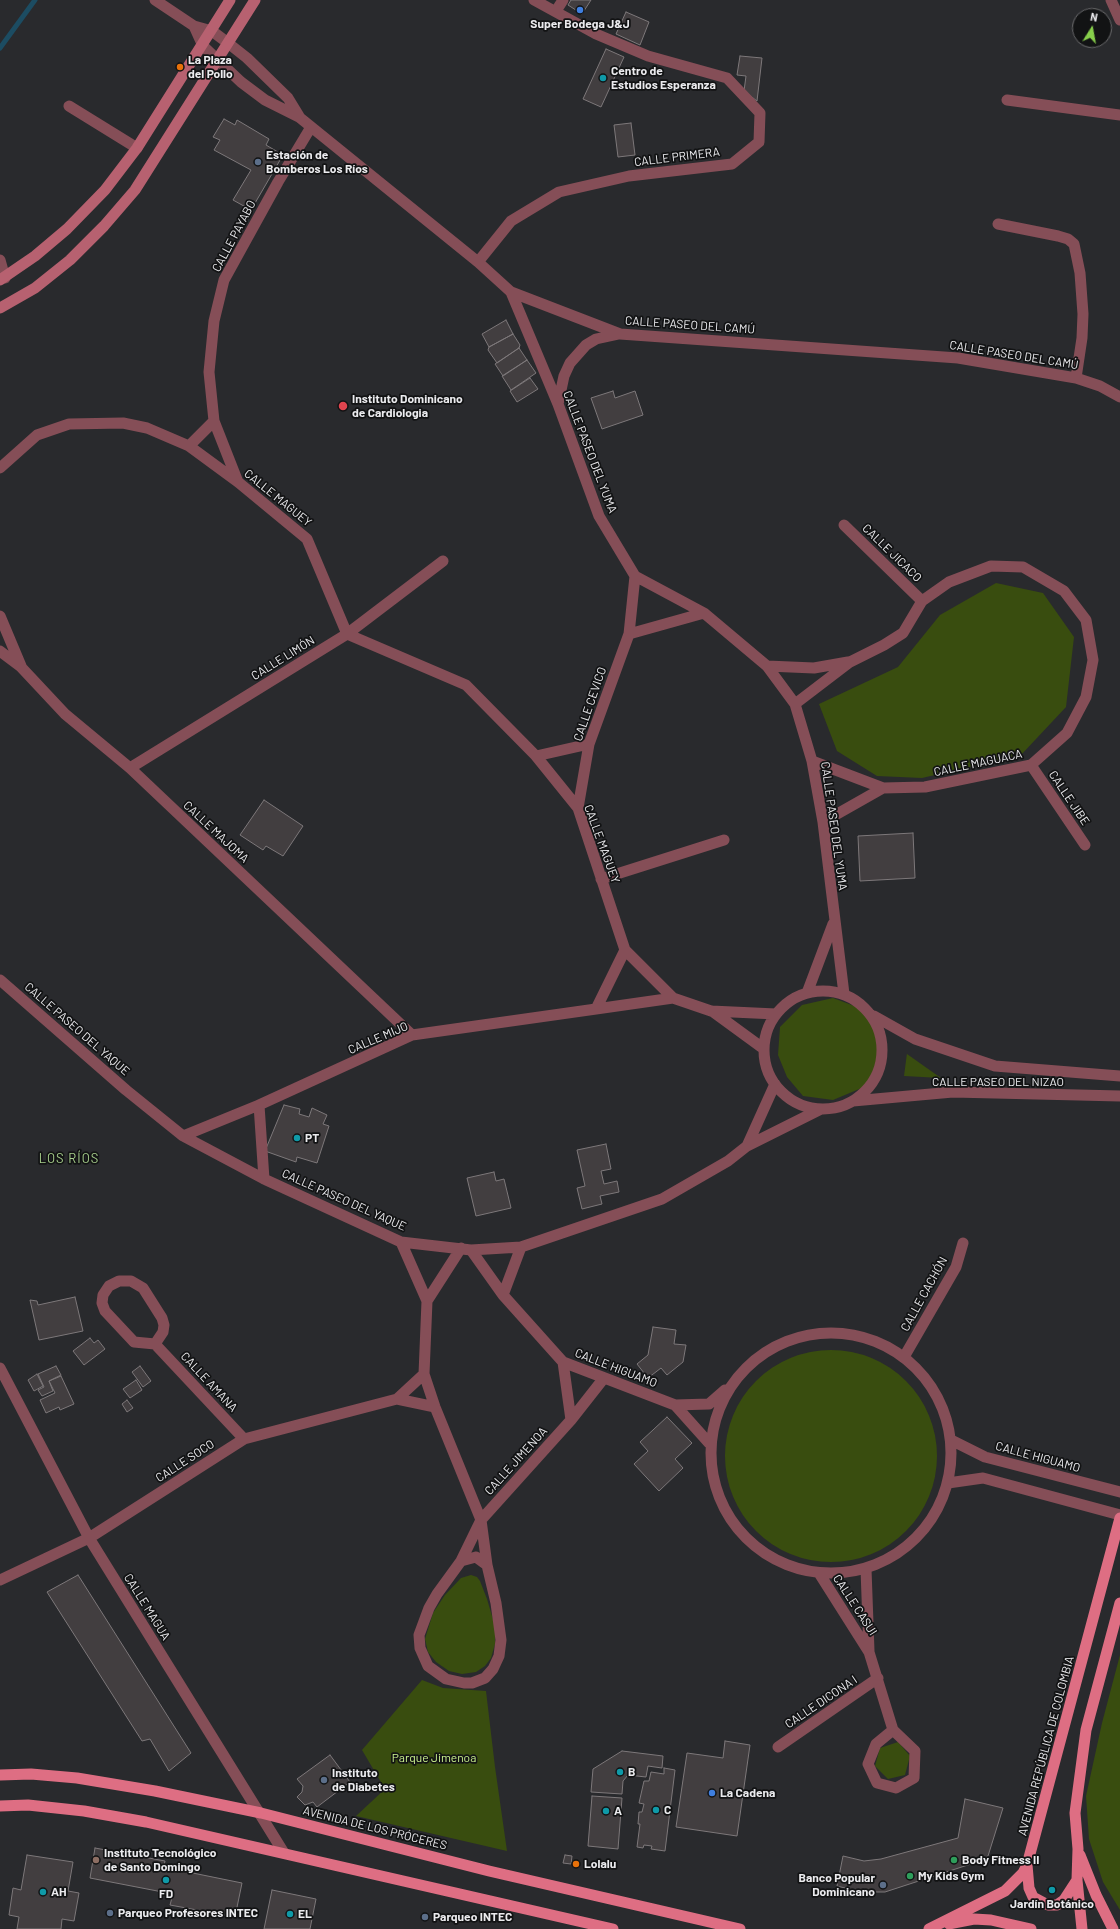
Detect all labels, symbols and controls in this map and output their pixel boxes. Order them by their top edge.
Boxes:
marker: Super Bodega J&J [575,5,585,15]
north arrow [1072,8,1112,48]
text: N [1089,10,1099,24]
place label: Super Bodega J&J [530,17,630,31]
place label: La Plaza del Pollo [188,53,233,81]
marker: La Plaza del Pollo [175,62,185,72]
place label: Centro de Estudios Esperanza [611,64,716,92]
marker: Centro de Estudios Esperanza [598,73,608,83]
street label: CALLE PRIMERA [633,145,721,169]
place label: Estación de Bomberos Los Ríos [266,148,368,176]
marker: Estación de Bomberos Los Ríos [253,157,263,167]
street label: CALLE PAYABO [209,198,259,274]
street label: CALLE PASEO DEL CAMÚ [624,313,756,337]
street label: CALLE PASEO DEL CAMÚ [948,338,1080,372]
street label: CALLE PASEO DEL YUMA [560,389,620,515]
place label: Instituto Dominicano de Cardiologia [352,392,463,420]
marker: Instituto Dominicano de Cardiologia [337,400,349,412]
street label: CALLE MAGUEY [241,466,315,530]
street label: CALLE JICACO [859,521,925,585]
street label: CALLE LIMÓN [249,633,317,683]
street label: CALLE CEVICO [571,665,609,743]
street label: CALLE MAGUACA [932,747,1024,779]
street label: CALLE PASEO DEL YUMA [818,761,850,891]
street label: CALLE JIBE [1046,768,1092,828]
street label: CALLE MAJOMA [180,798,252,866]
street label: CALLE MAGUEY [581,803,623,885]
street label: CALLE PASEO DEL YAQUE [22,979,132,1079]
street label: CALLE MIJO [346,1019,410,1057]
street label: CALLE PASEO DEL NIZAO [932,1075,1064,1089]
place label: PT [305,1131,319,1145]
marker: PT [292,1133,302,1143]
district label: LOS RÍOS [39,1151,99,1167]
street label: CALLE PASEO DEL YAQUE [280,1166,408,1234]
street label: CALLE CACHÓN [898,1254,950,1334]
street label: CALLE HIGUAMO [573,1346,659,1390]
street label: CALLE AMANA [178,1349,240,1415]
street label: CALLE JIMENOA [482,1424,550,1498]
street label: CALLE SOCO [153,1437,217,1485]
street label: CALLE HIGUAMO [994,1439,1082,1475]
street label: CALLE MAGUA [121,1571,173,1643]
street label: CALLE CASUI [830,1572,880,1638]
street label: AVENIDA REPÚBLICA DE COLOMBIA [1015,1655,1077,1837]
street label: CALLE DICONA I [782,1673,860,1731]
park label: Parque Jimenoa [392,1751,476,1765]
place label: B [628,1765,635,1779]
place label: Instituto de Diabetes [332,1766,395,1794]
marker: B [615,1767,625,1777]
marker: Instituto de Diabetes [319,1775,329,1785]
place label: La Cadena [720,1786,775,1800]
marker: La Cadena [707,1788,717,1798]
street label: AVENIDA DE LOS PRÓCERES [302,1803,448,1853]
place label: C [664,1803,671,1817]
place label: A [614,1804,622,1818]
marker: C [651,1805,661,1815]
marker: A [601,1806,611,1816]
place label: Instituto Tecnológico de Santo Domingo [104,1846,217,1874]
place label: Body Fitness II [962,1853,1039,1867]
marker: Instituto Tecnológico de Santo Domingo [91,1855,101,1865]
marker: Body Fitness II [949,1855,959,1865]
place label: Lolalu [584,1857,616,1871]
marker: Lolalu [571,1859,581,1869]
place label: My Kids Gym [918,1869,984,1883]
place label: Banco Popular Dominicano [799,1871,875,1899]
marker: My Kids Gym [905,1871,915,1881]
marker: FD [161,1875,171,1885]
marker: Banco Popular Dominicano [878,1880,888,1890]
place label: AH [51,1885,67,1899]
marker: Jardín Botánico [1047,1885,1057,1895]
marker: AH [38,1887,48,1897]
place label: FD [159,1887,173,1901]
place label: Jardín Botánico [1010,1897,1094,1911]
place label: Parqueo Profesores INTEC [118,1906,258,1920]
place label: EL [298,1907,312,1921]
marker: Parqueo Profesores INTEC [105,1908,115,1918]
marker: EL [285,1909,295,1919]
place label: Parqueo INTEC [433,1910,512,1924]
marker: Parqueo INTEC [420,1912,430,1922]

